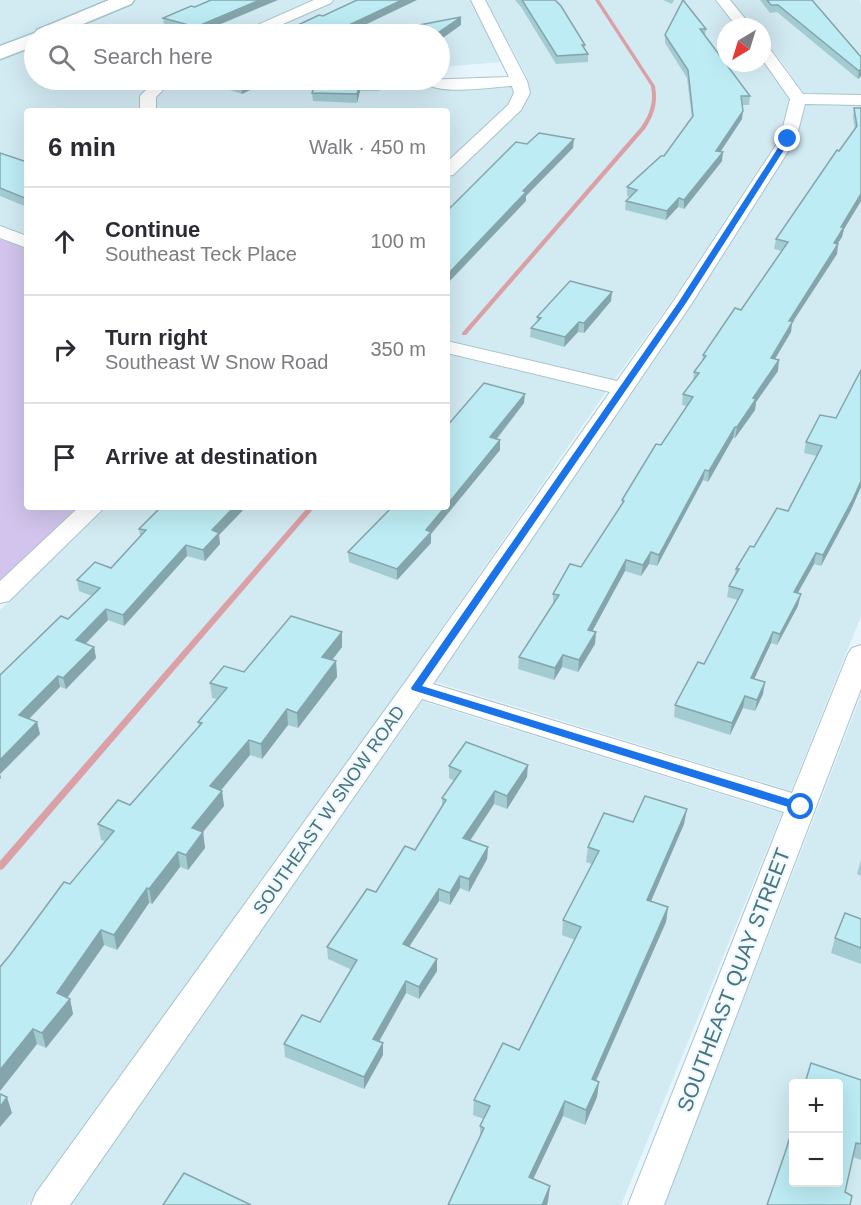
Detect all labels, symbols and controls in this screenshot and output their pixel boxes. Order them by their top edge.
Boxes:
north arrow [717,18,771,72]
search box [24,24,450,90]
icon: search [45,41,78,74]
text: Search here [93,44,213,69]
route end [774,125,800,151]
text: 6 min [48,132,116,162]
text: Walk · 450 m [309,136,426,158]
text: Continue [105,217,200,242]
icon: ahead [48,225,81,258]
text: 100 m [370,230,426,252]
text: Southeast Teck Place [105,243,297,265]
text: Turn right [105,325,207,350]
icon: right [48,333,81,366]
text: 350 m [370,338,426,360]
text: Southeast W Snow Road [105,351,328,373]
icon: arrive [48,441,81,474]
text: Arrive at destination [105,444,318,469]
street label: SOUTHEAST W SNOW ROAD [249,702,409,918]
route start [787,793,813,819]
street label: SOUTHEAST QUAY STREET [673,845,795,1115]
map controls [789,1079,843,1187]
button: + [789,1079,843,1133]
button: − [789,1133,843,1187]

